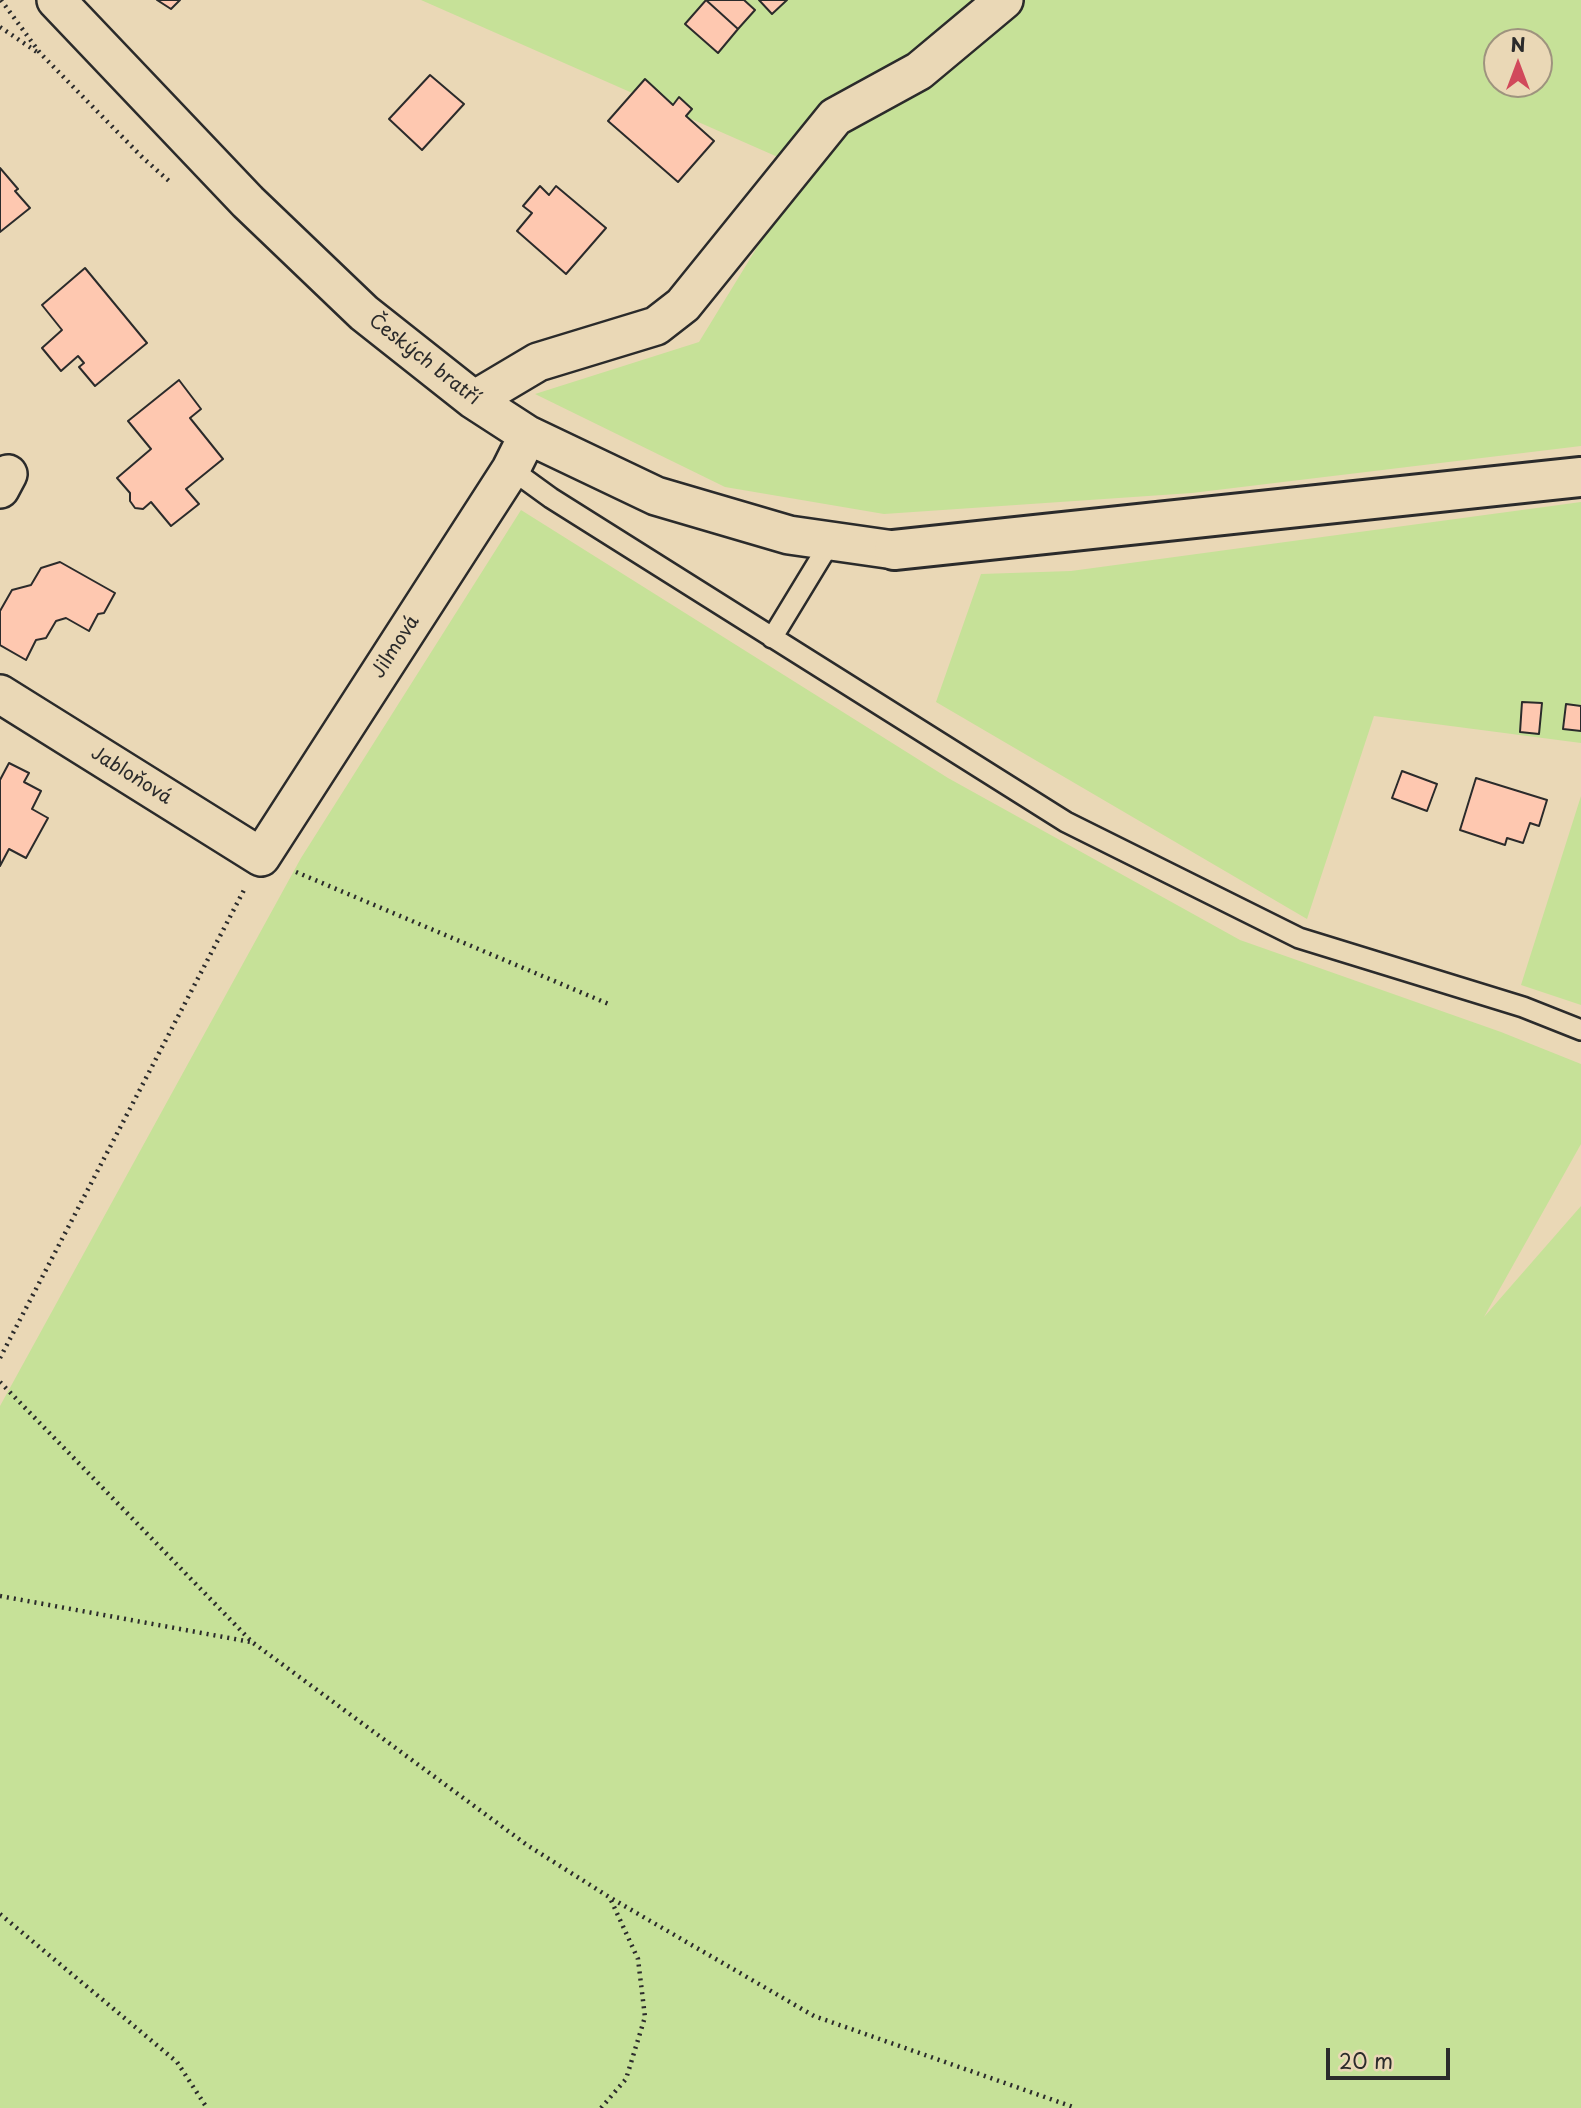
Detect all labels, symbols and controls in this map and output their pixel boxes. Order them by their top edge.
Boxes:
north arrow [1483,28,1553,98]
text: N [1510,30,1526,58]
street label: Českých bratří [364,310,484,410]
street label: Jilmová [367,611,425,683]
street label: Jabloňová [86,742,176,810]
scale bar [1329,2035,1453,2078]
text: 20 m [1339,2044,1393,2076]

